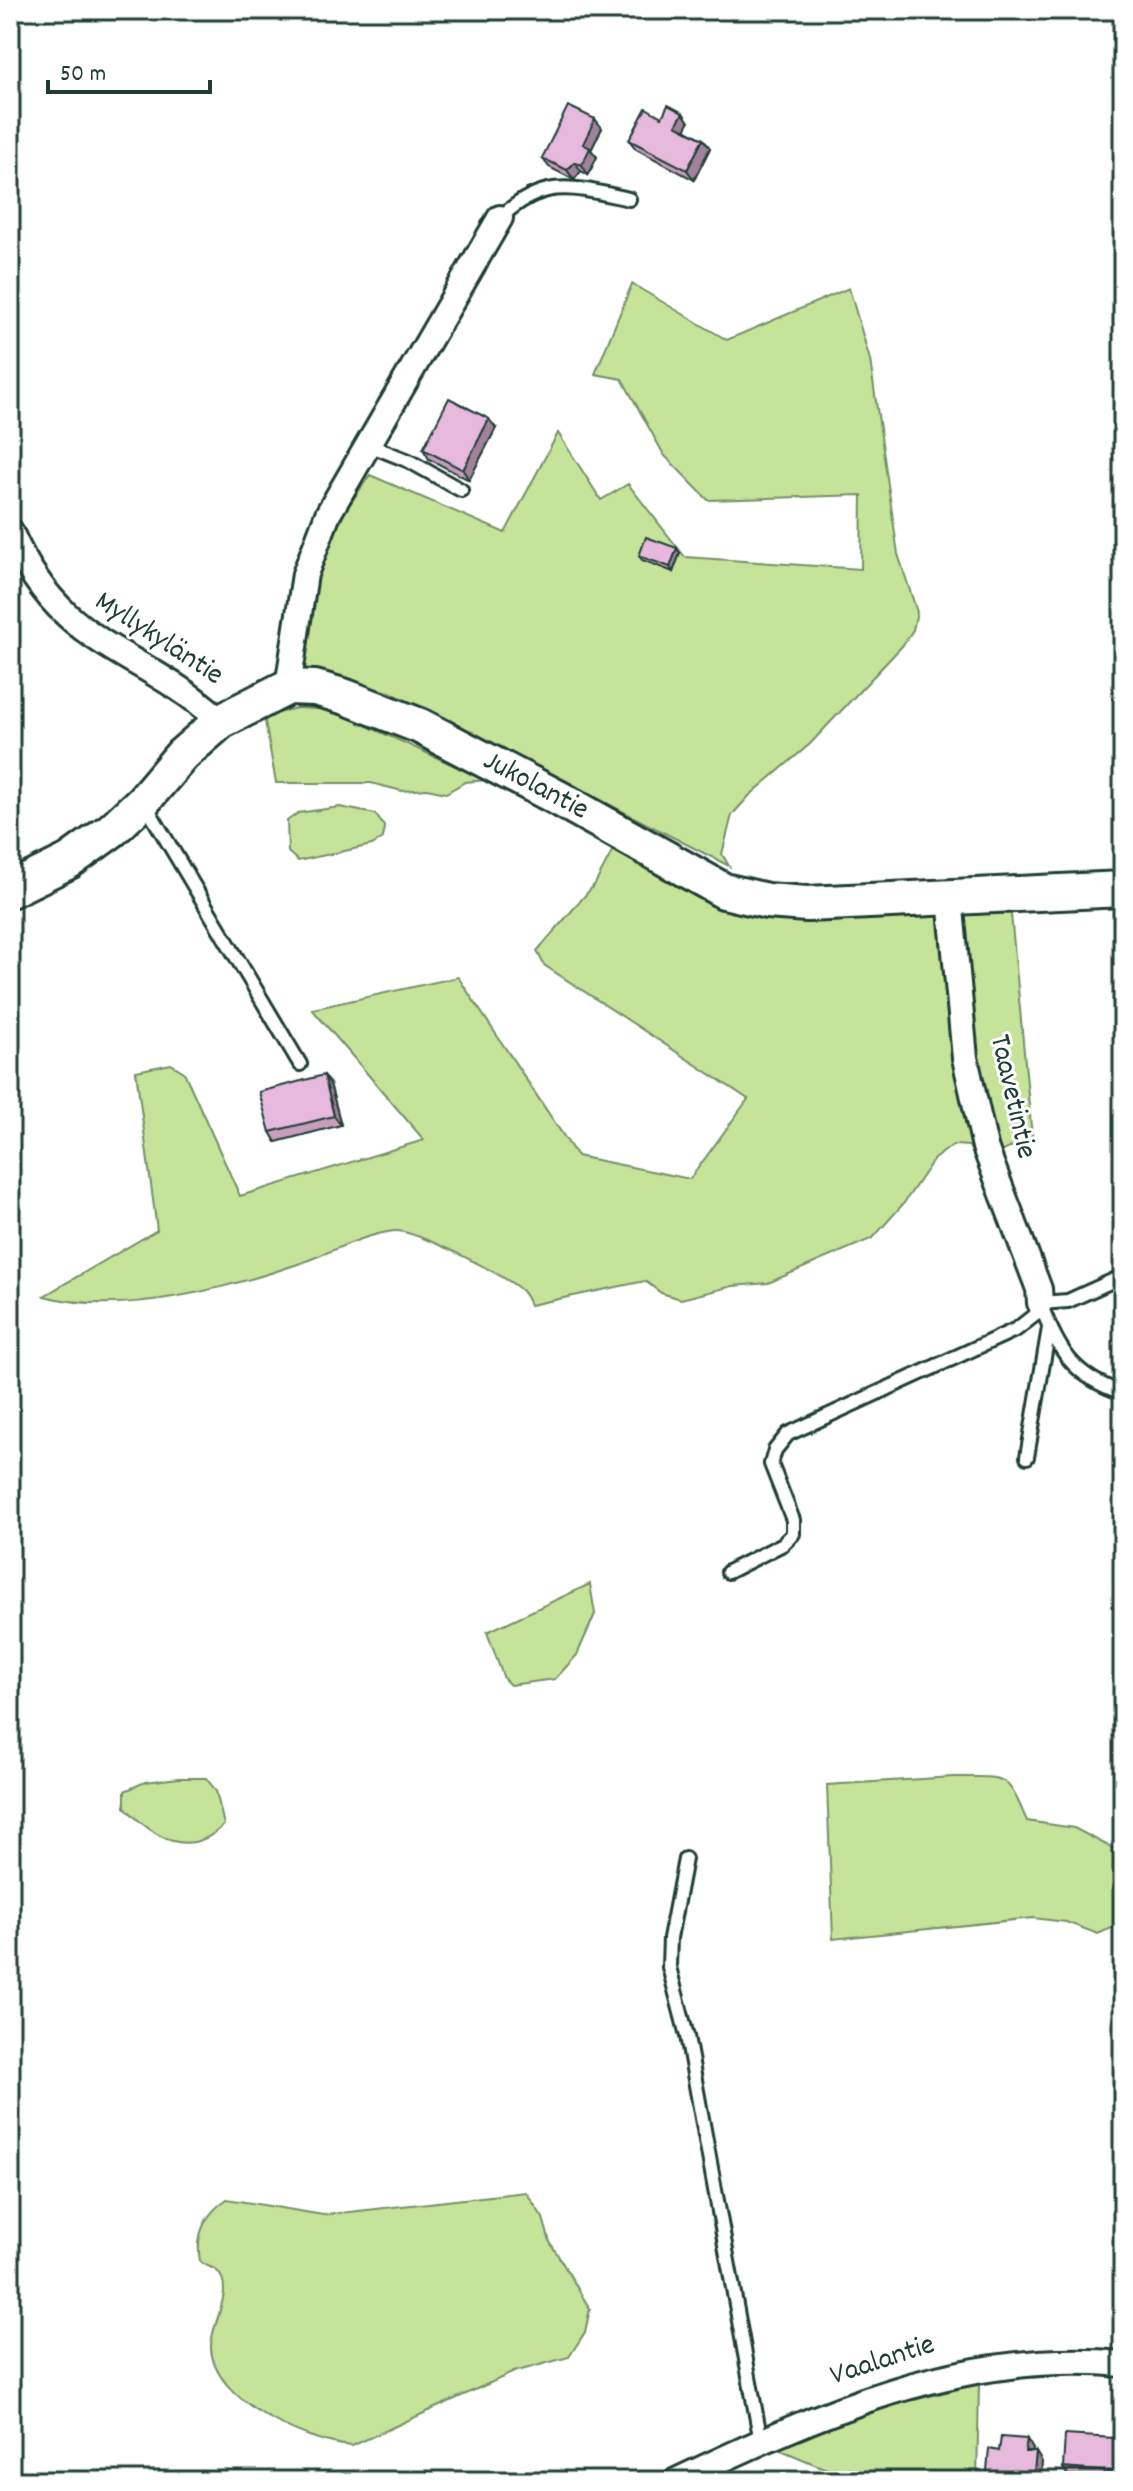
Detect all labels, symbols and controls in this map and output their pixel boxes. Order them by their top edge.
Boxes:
scale bar [48,44,210,94]
text: 50 m [60,58,106,92]
street label: Myllykyläntie [85,582,231,698]
street label: Jukolantie [474,741,596,833]
street label: Taavetintie [976,1031,1046,1163]
street label: Vaalantie [825,2325,941,2399]

